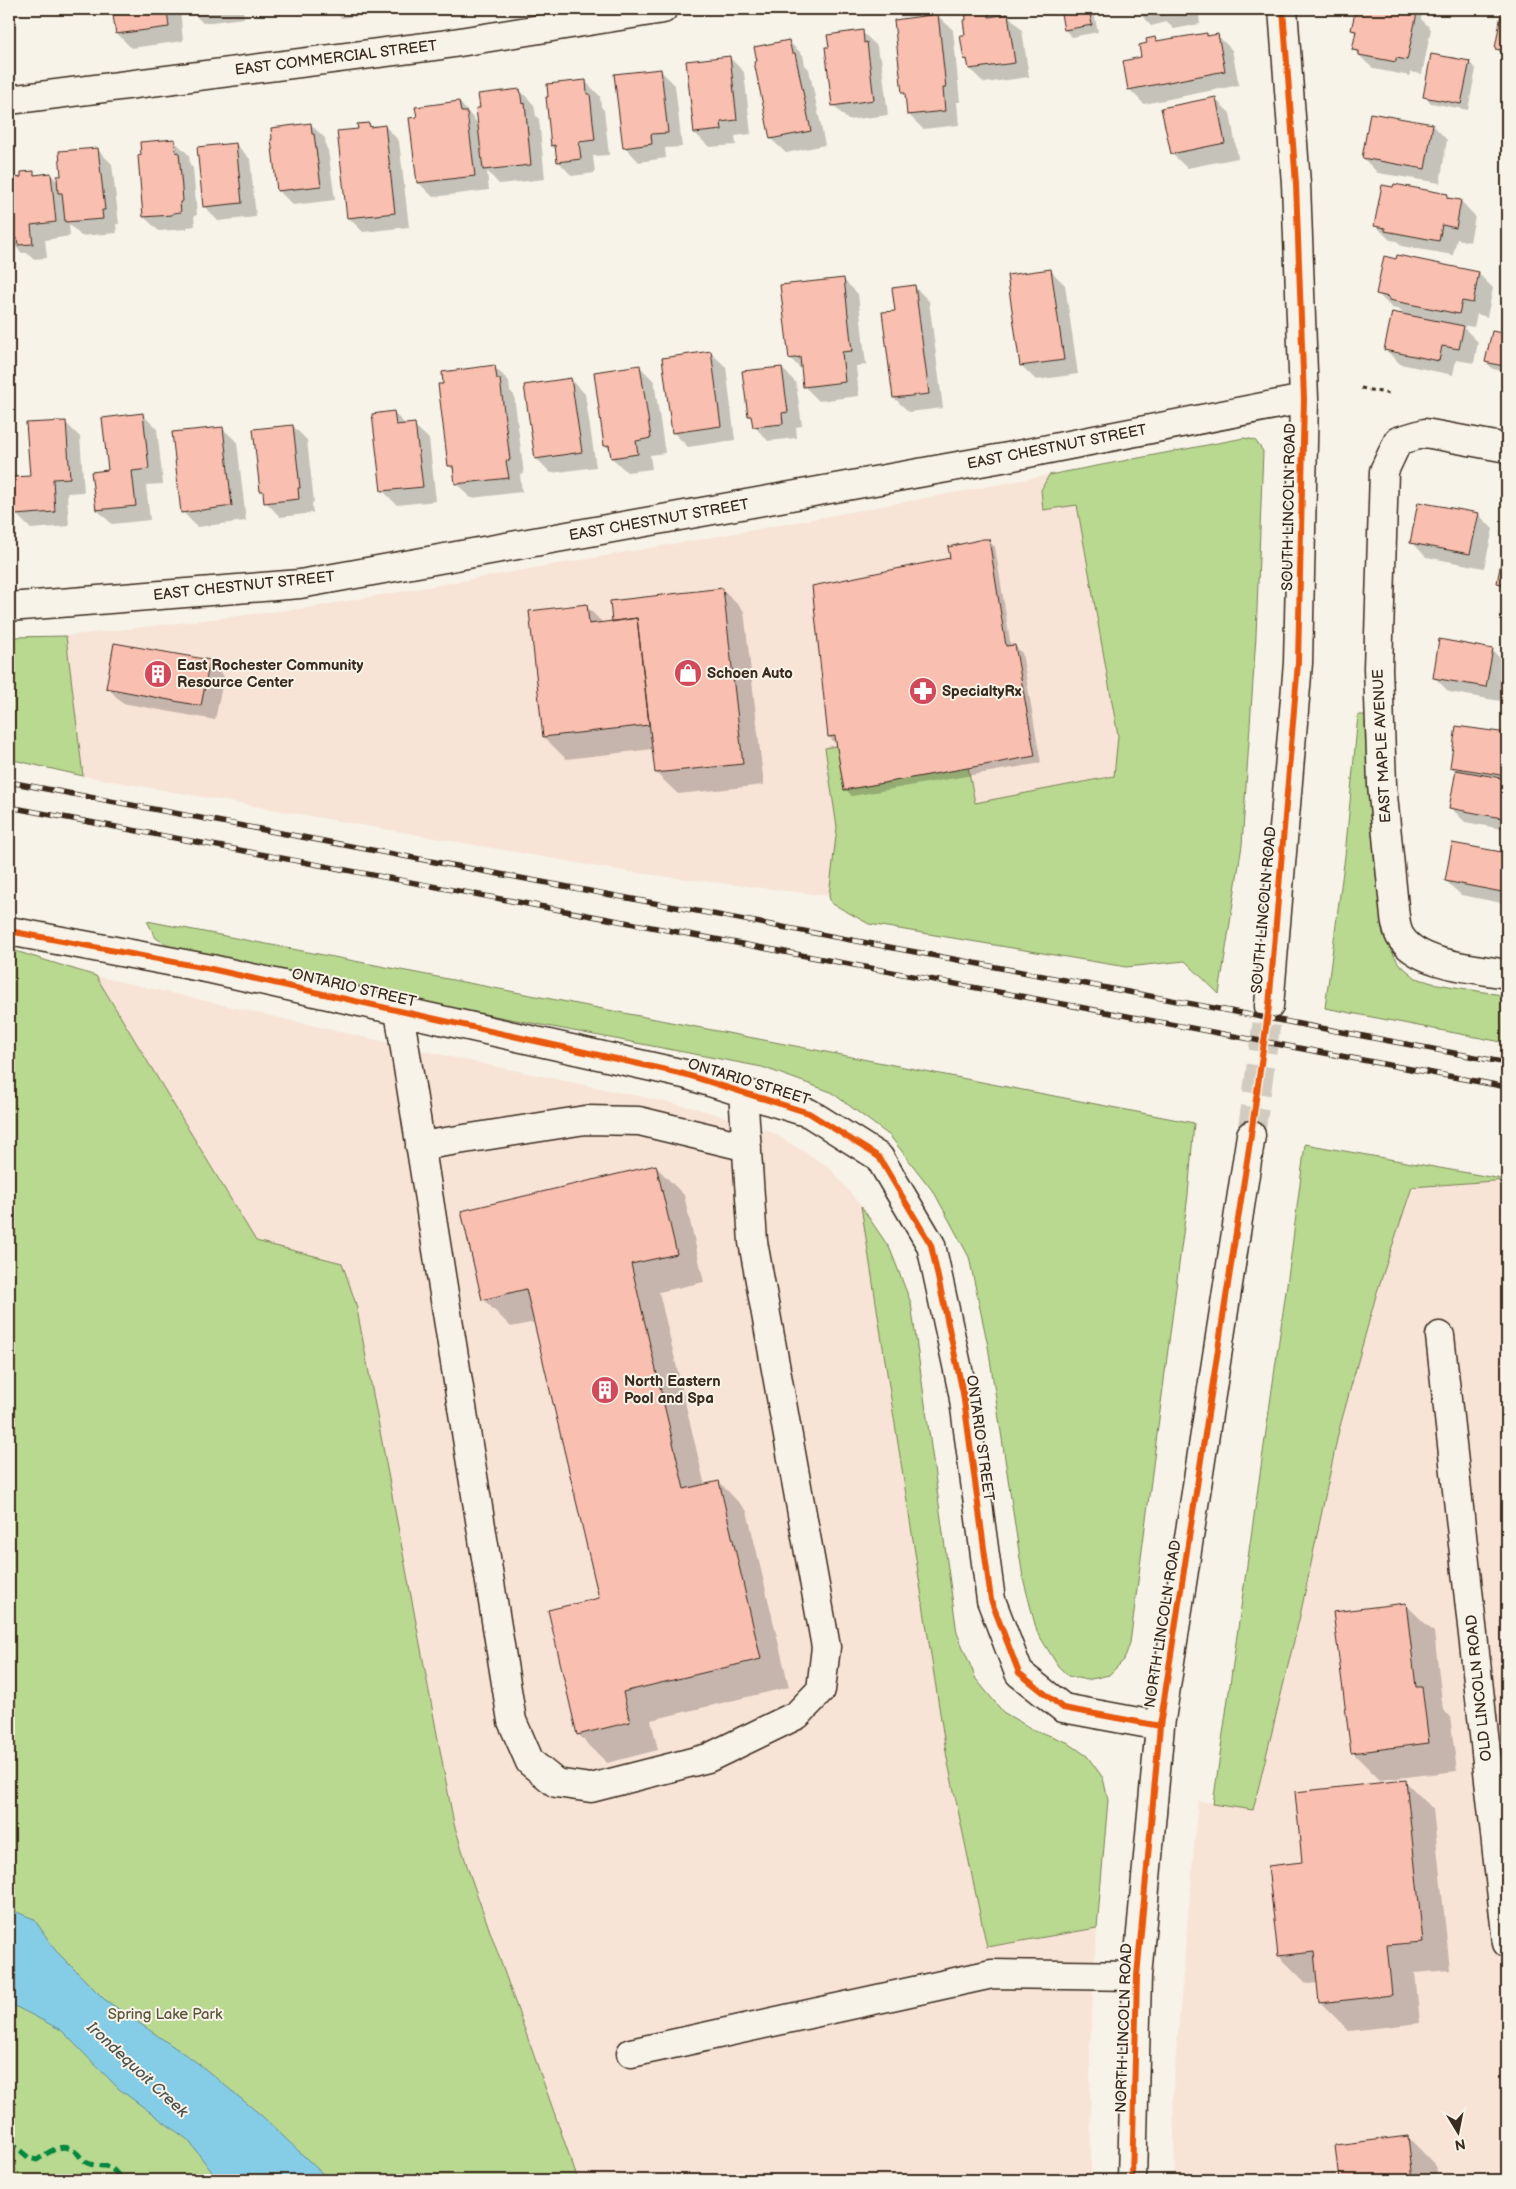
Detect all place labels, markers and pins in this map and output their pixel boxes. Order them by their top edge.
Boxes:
place label: East Rochester Community Resource Center [177,656,363,692]
shop icon: Schoen Auto [673,658,703,688]
building icon: East Rochester Community Resource Center [143,659,173,689]
place label: Schoen Auto [707,664,793,683]
pharmacy icon: SpecialtyRx [908,676,938,706]
place label: SpecialtyRx [942,682,1022,701]
place label: North Eastern Pool and Spa [624,1372,721,1408]
building icon: North Eastern Pool and Spa [590,1375,620,1405]

